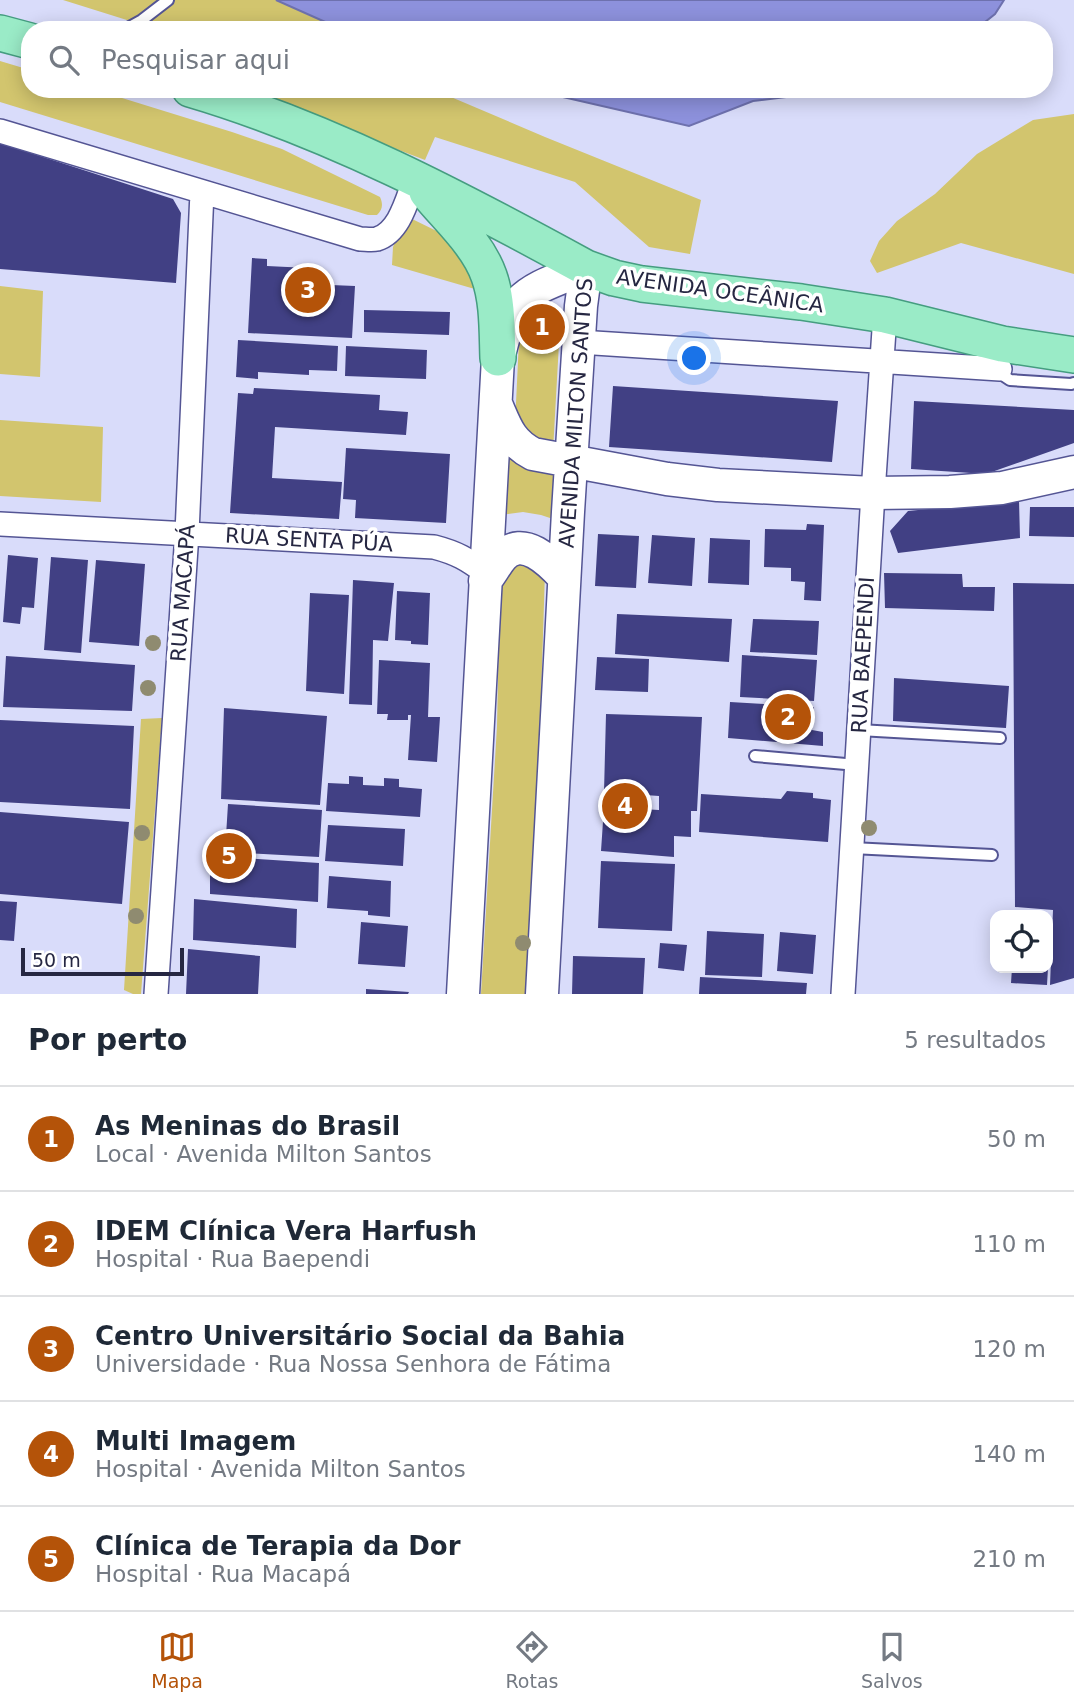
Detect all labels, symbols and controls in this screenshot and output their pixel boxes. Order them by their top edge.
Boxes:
search box [21,21,1053,98]
icon: search [45,41,83,79]
text: Pesquisar aqui [101,45,290,75]
pin: 3 [285,264,331,316]
street label: AVENIDA OCEÂNICA [615,264,826,318]
street label: AVENIDA MILTON SANTOS [555,277,597,549]
pin: 1 [519,301,565,353]
your location [677,341,711,375]
street label: RUA MACAPÁ [165,523,200,663]
street label: RUA SENTA PÚA [225,523,394,556]
street label: RUA BAEPENDI [847,576,879,734]
pin: 2 [765,691,811,743]
pin: 4 [602,780,648,832]
pin: 5 [206,830,252,882]
map controls [990,910,1053,973]
button: locate [990,910,1053,973]
scale bar [21,945,184,977]
text: 50 m [32,949,81,971]
text: Por perto [28,1022,187,1057]
text: 5 resultados [904,1027,1046,1053]
text: As Meninas do Brasil [95,1111,400,1141]
text: 1 [43,1126,59,1152]
text: 50 m [987,1126,1046,1152]
text: Local · Avenida Milton Santos [95,1141,432,1167]
text: IDEM Clínica Vera Harfush [95,1216,477,1246]
text: 2 [43,1231,59,1257]
text: 110 m [972,1231,1046,1257]
text: Hospital · Rua Baependi [95,1246,370,1272]
text: Centro Universitário Social da Bahia [95,1321,625,1351]
text: 3 [43,1336,59,1362]
text: 120 m [972,1336,1046,1362]
text: Universidade · Rua Nossa Senhora de Fátima [95,1351,611,1377]
text: Multi Imagem [95,1426,296,1456]
text: 4 [43,1441,59,1467]
text: 140 m [972,1441,1046,1467]
text: Hospital · Avenida Milton Santos [95,1456,466,1482]
text: Clínica de Terapia da Dor [95,1531,461,1561]
text: 5 [43,1546,59,1572]
text: 210 m [972,1546,1046,1572]
text: Hospital · Rua Macapá [95,1561,351,1587]
tab: Mapa [151,1628,203,1692]
tab: Rotas [506,1628,558,1692]
tab: Salvos [861,1628,923,1692]

